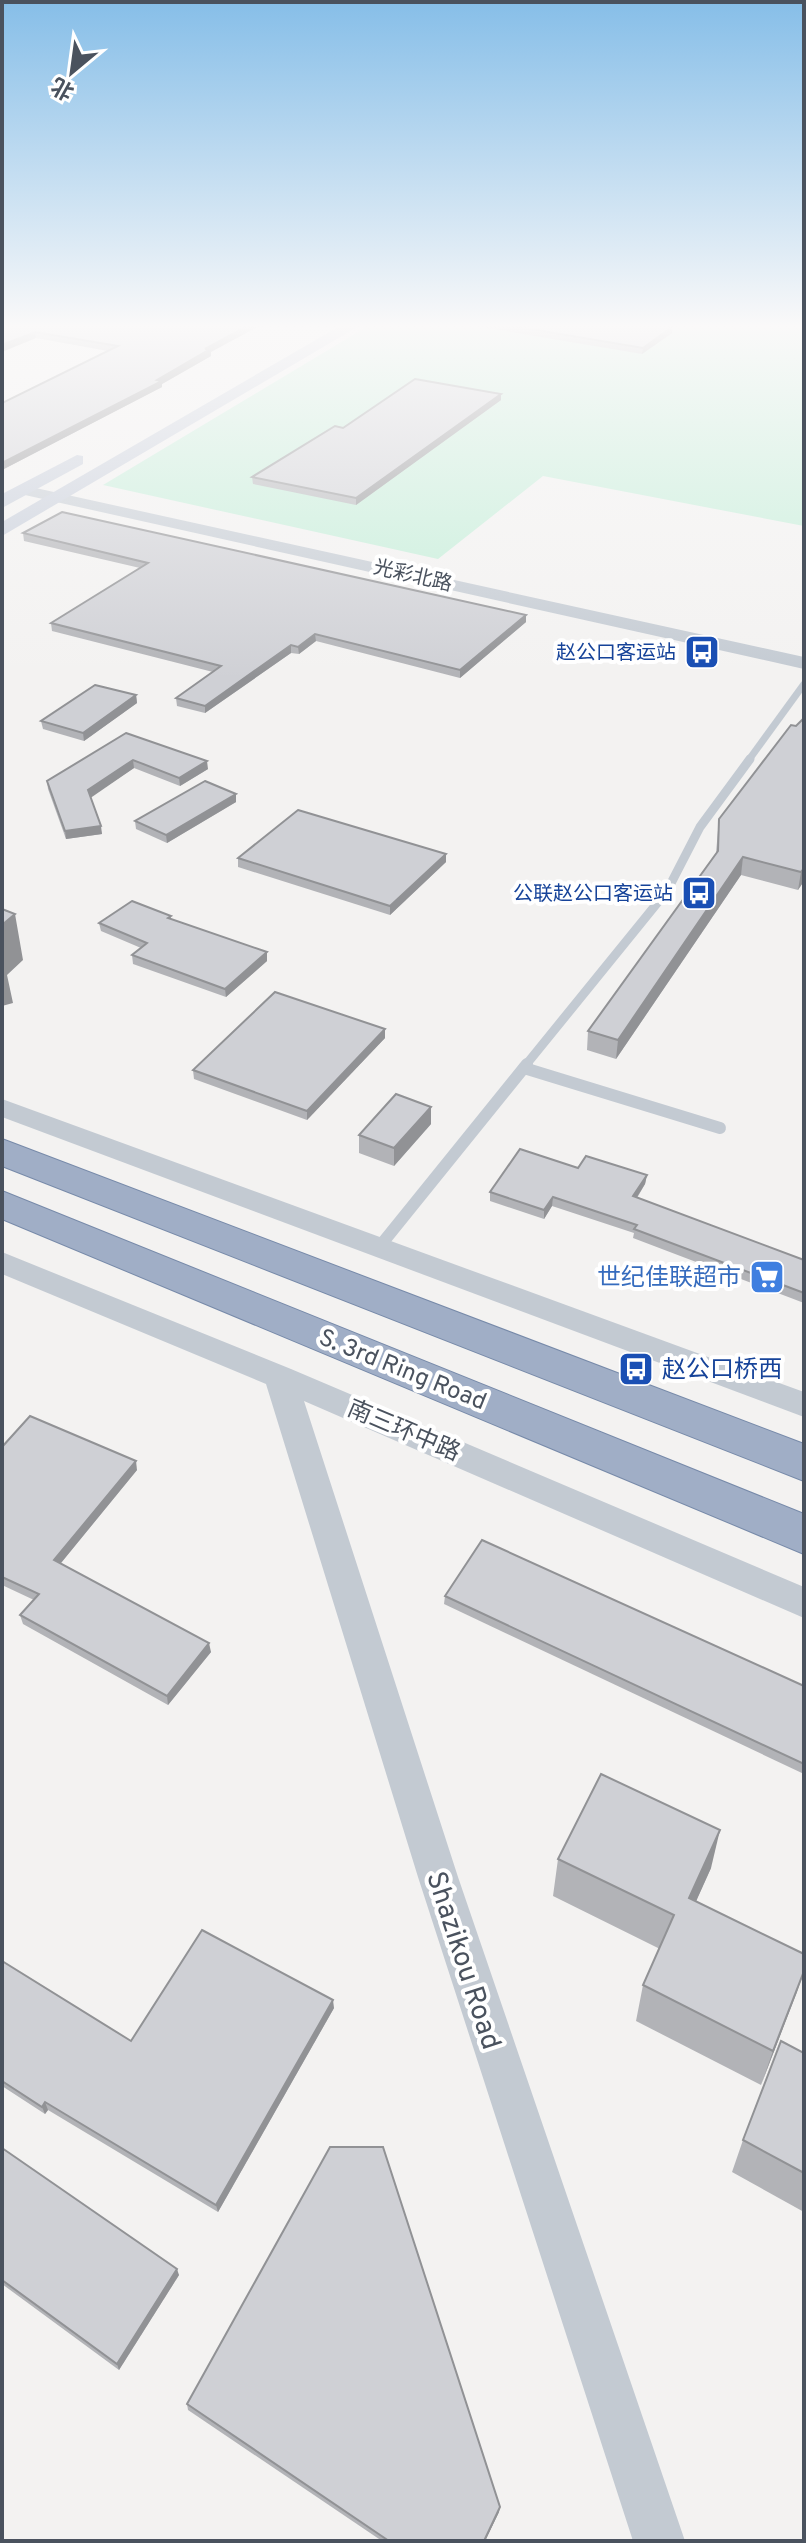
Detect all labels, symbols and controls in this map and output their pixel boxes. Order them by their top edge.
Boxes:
north arrow [32,32,112,112]
text: 北 [47,70,80,104]
street label: 光彩北路 [371,555,454,599]
bus stop icon: 赵公口客运站 [683,633,721,671]
place label: 赵公口客运站 [556,641,676,667]
bus stop icon: 公联赵公口客运站 [680,874,718,912]
place label: 公联赵公口客运站 [513,882,673,908]
supermarket icon: 世纪佳联超市 [748,1258,786,1296]
place label: 世纪佳联超市 [597,1264,741,1294]
street label: S. 3rd Ring Road [314,1324,490,1418]
bus stop icon: 赵公口桥西 [617,1350,655,1388]
place label: 赵公口桥西 [662,1356,782,1386]
street label: 南三环中路 [342,1395,464,1469]
street label: Shazikou Road [416,1867,508,2055]

